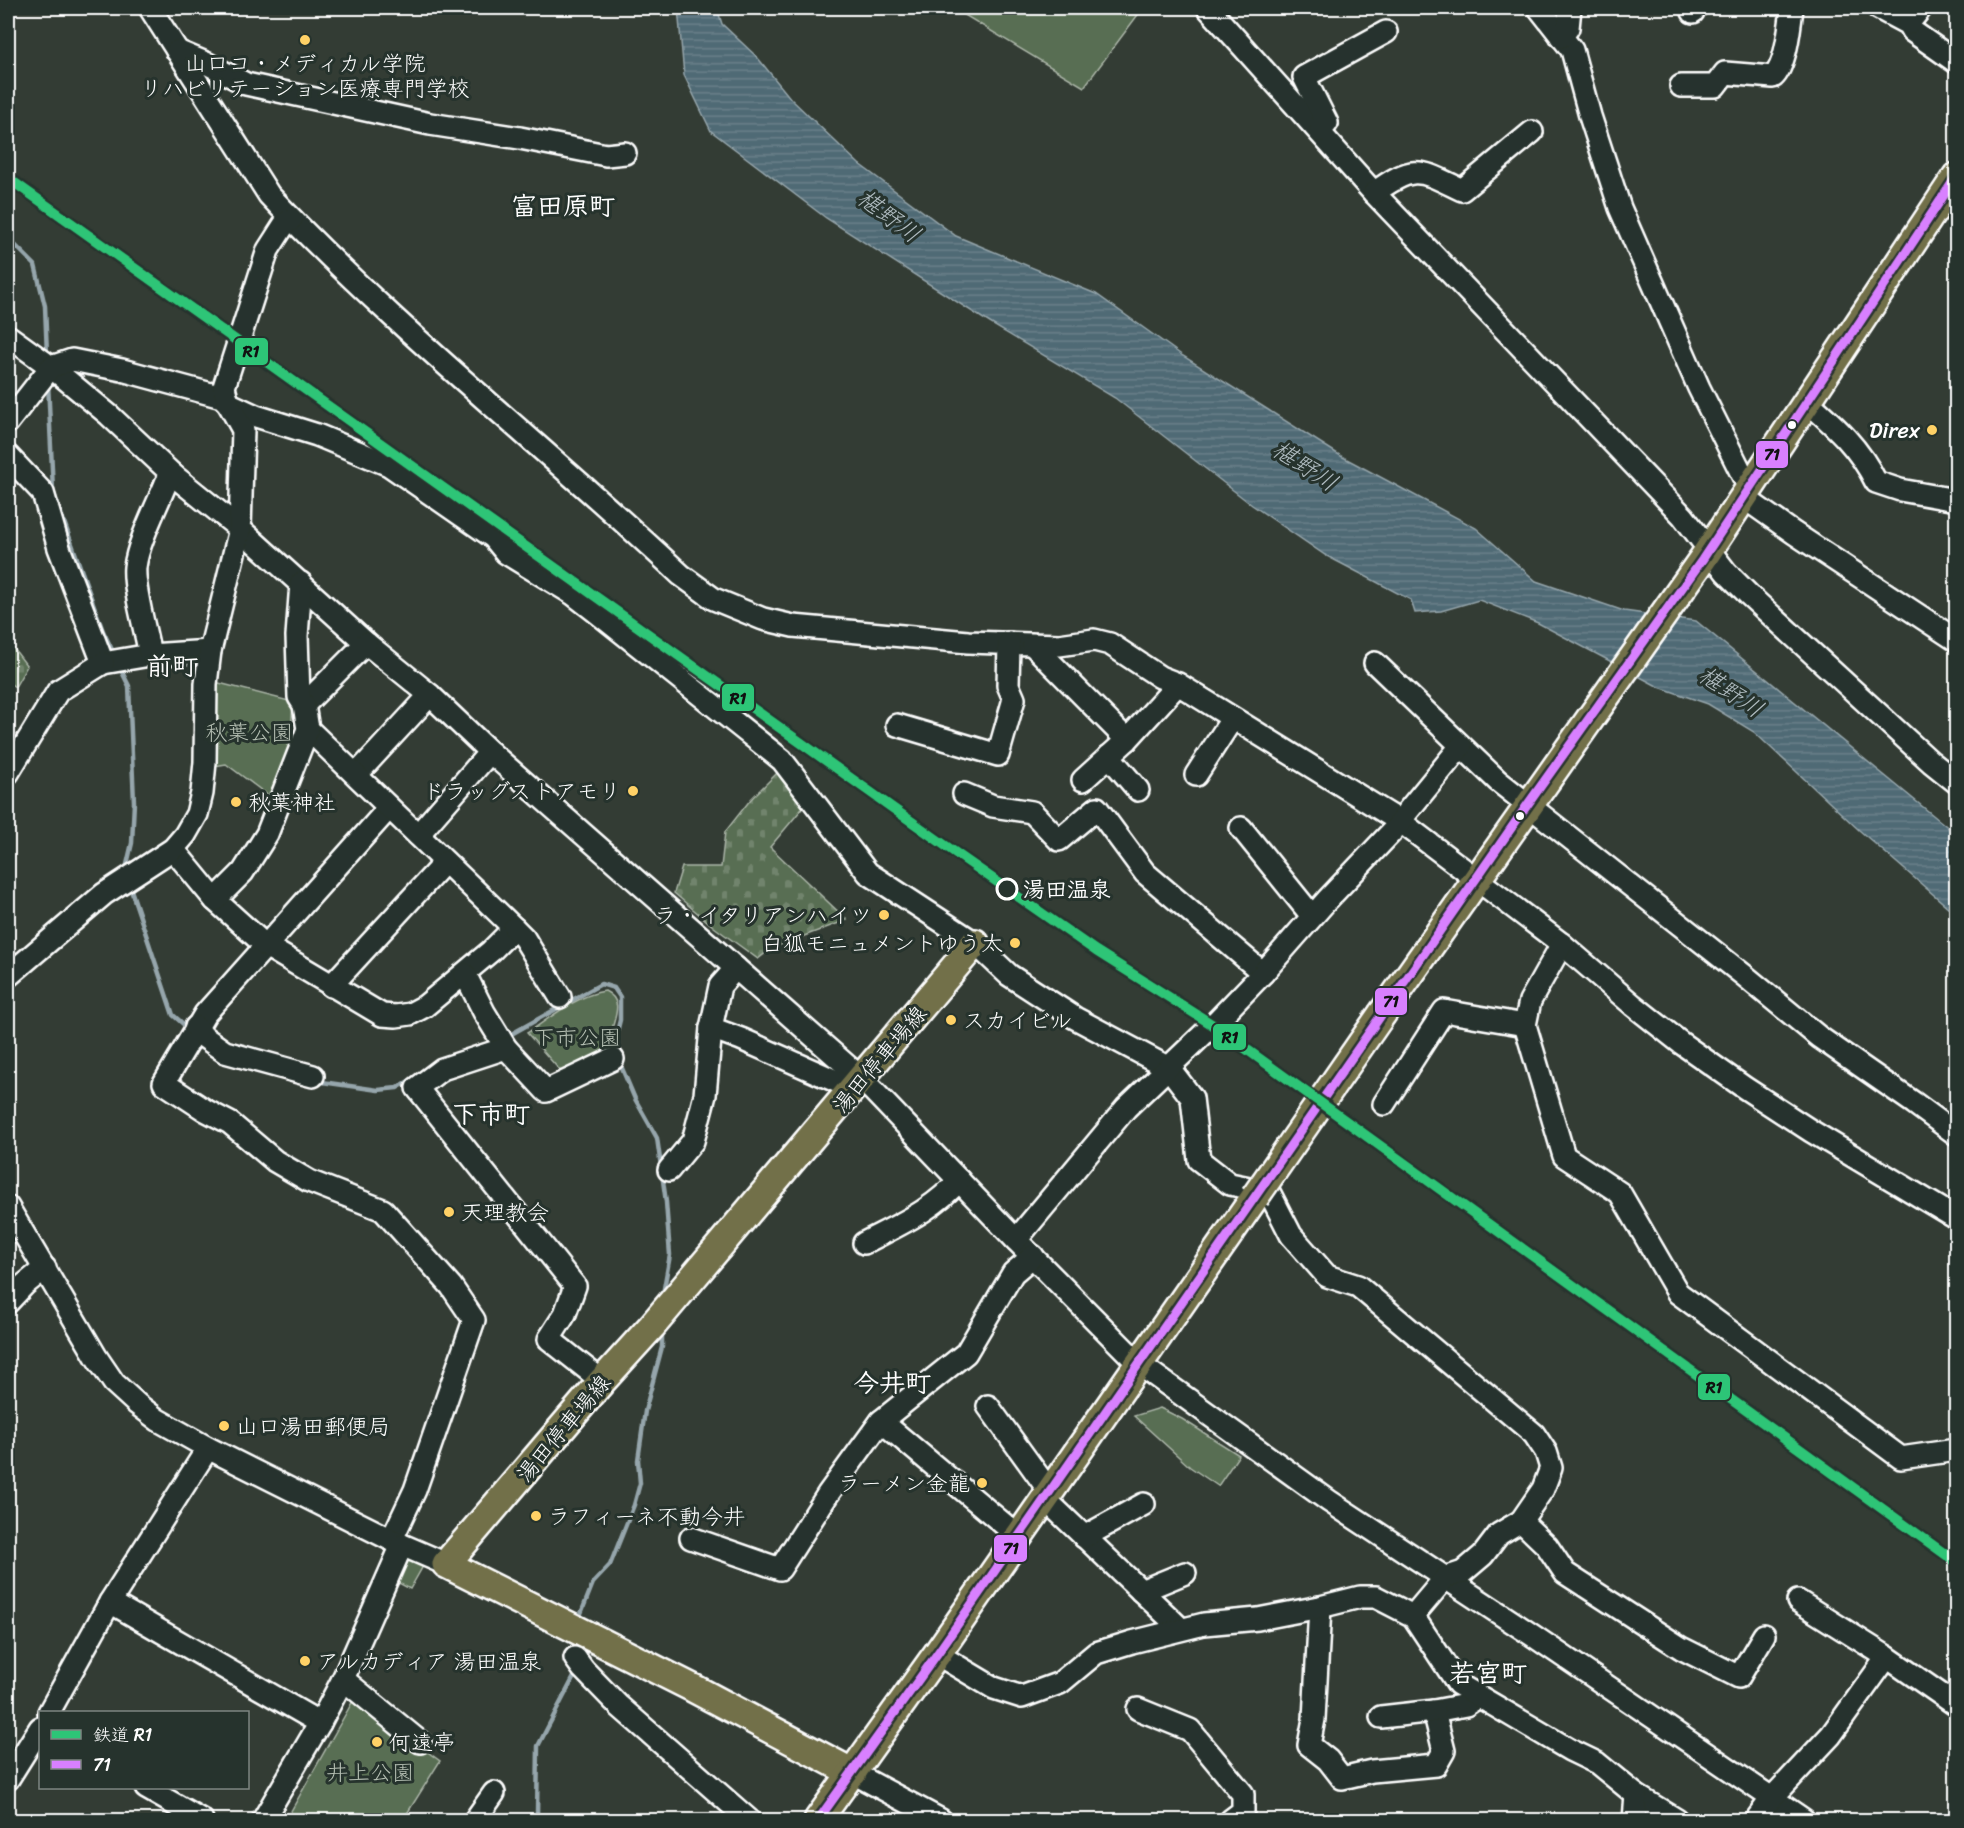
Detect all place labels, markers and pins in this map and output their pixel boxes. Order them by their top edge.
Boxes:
marker: 山口コ・メディカル学院 リハビリテーション医療専門学校 [298,33,312,47]
place label: 山口コ・メディカル学院 リハビリテーション医療専門学校 [140,44,470,108]
place label: Direx [1869,411,1921,450]
unlabelled marker [1786,419,1798,431]
marker: Direx [1925,423,1939,437]
place label: ドラッグストアモリ [423,772,621,811]
place label: 秋葉神社 [248,783,336,822]
marker: ドラッグストアモリ [626,784,640,798]
marker: 秋葉神社 [229,795,243,809]
unlabelled marker [1514,810,1526,822]
place label: 湯田温泉 [1023,870,1111,909]
marker: 湯田温泉 [996,878,1018,900]
place label: ラ・イタリアンハイツ [654,896,872,935]
marker: ラ・イタリアンハイツ [877,908,891,922]
place label: 白狐モニュメントゆう太 [761,924,1003,963]
marker: 白狐モニュメントゆう太 [1008,936,1022,950]
place label: スカイビル [963,1001,1073,1040]
marker: スカイビル [944,1013,958,1027]
place label: 天理教会 [461,1193,549,1232]
marker: 天理教会 [442,1205,456,1219]
place label: 山口湯田郵便局 [236,1407,390,1446]
marker: 山口湯田郵便局 [217,1419,231,1433]
place label: ラーメン金龍 [838,1464,970,1503]
marker: ラーメン金龍 [975,1476,989,1490]
place label: ラフィーネ不動今井 [548,1497,745,1536]
marker: ラフィーネ不動今井 [529,1509,543,1523]
place label: アルカディア 湯田温泉 [317,1642,541,1681]
marker: アルカディア 湯田温泉 [298,1654,312,1668]
place label: 何遠亭 [389,1723,455,1762]
marker: 何遠亭 [370,1735,384,1749]

